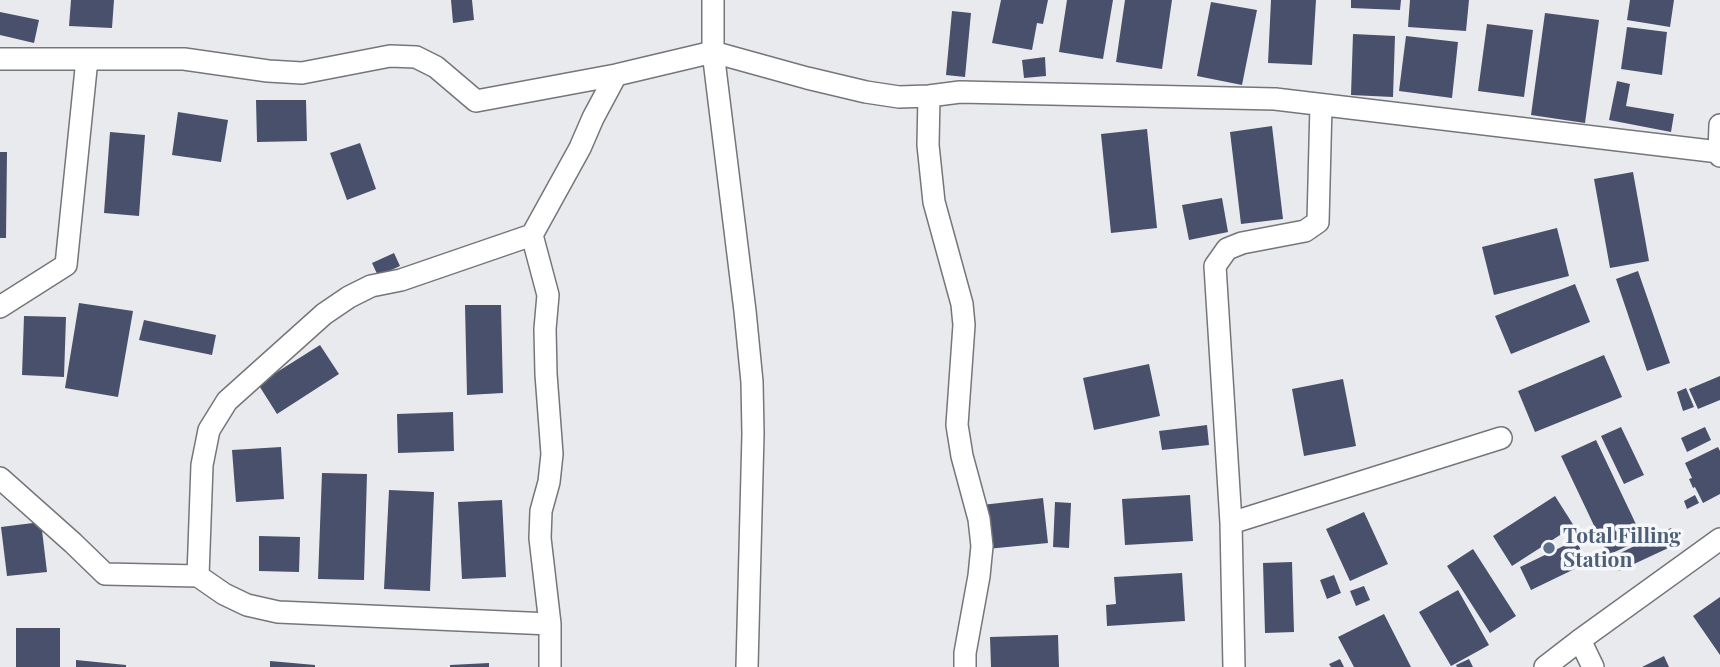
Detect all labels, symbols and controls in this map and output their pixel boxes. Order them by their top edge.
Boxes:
place label: Total Filling Station [1563,523,1681,573]
marker: Total Filling Station [1541,540,1557,556]

